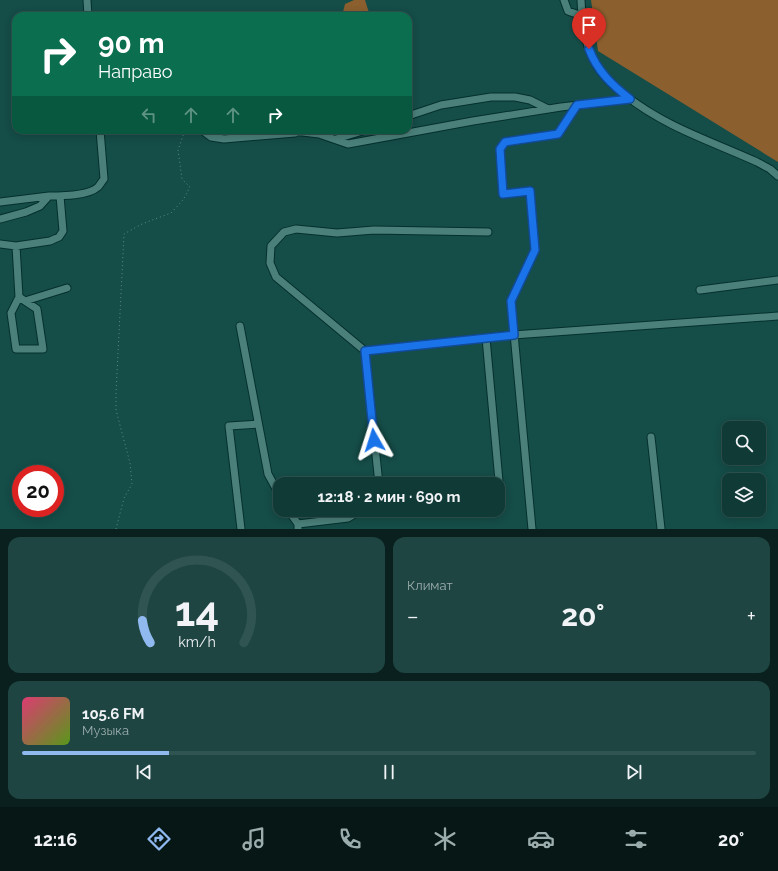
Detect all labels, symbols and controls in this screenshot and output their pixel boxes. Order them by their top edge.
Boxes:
pin [572,8,606,49]
icon: arrive [578,14,600,36]
text: 90 m [98,27,164,60]
icon: right [32,28,84,80]
text: Направо [98,61,172,82]
icon: left [138,104,160,126]
icon: ahead [180,104,202,126]
icon: ahead [222,104,244,126]
icon: right [264,104,286,126]
position arrow [353,419,395,461]
map controls [722,421,766,517]
button: search [722,421,766,465]
speed limit sign: 20 [12,465,64,517]
button: layers [722,473,766,517]
text: 12:18 · 2 мин · 690 m [317,488,461,506]
text: Климат [407,578,453,593]
text: 14 [174,587,219,636]
text: 20° [561,598,605,633]
text: − [407,603,419,629]
text: + [747,603,756,629]
text: km/h [178,634,215,650]
text: 105.6 FM [82,705,145,723]
text: Музыка [82,723,129,738]
icon: previous [133,761,155,783]
icon: pause [378,761,400,783]
icon: next [623,761,645,783]
icon: directions [145,825,173,853]
icon: music [240,825,268,853]
icon: phone [336,825,364,853]
icon: climate [431,825,459,853]
icon: car [527,825,555,853]
icon: filters [622,825,650,853]
text: 12:16 [34,829,77,850]
text: 20° [718,829,744,850]

